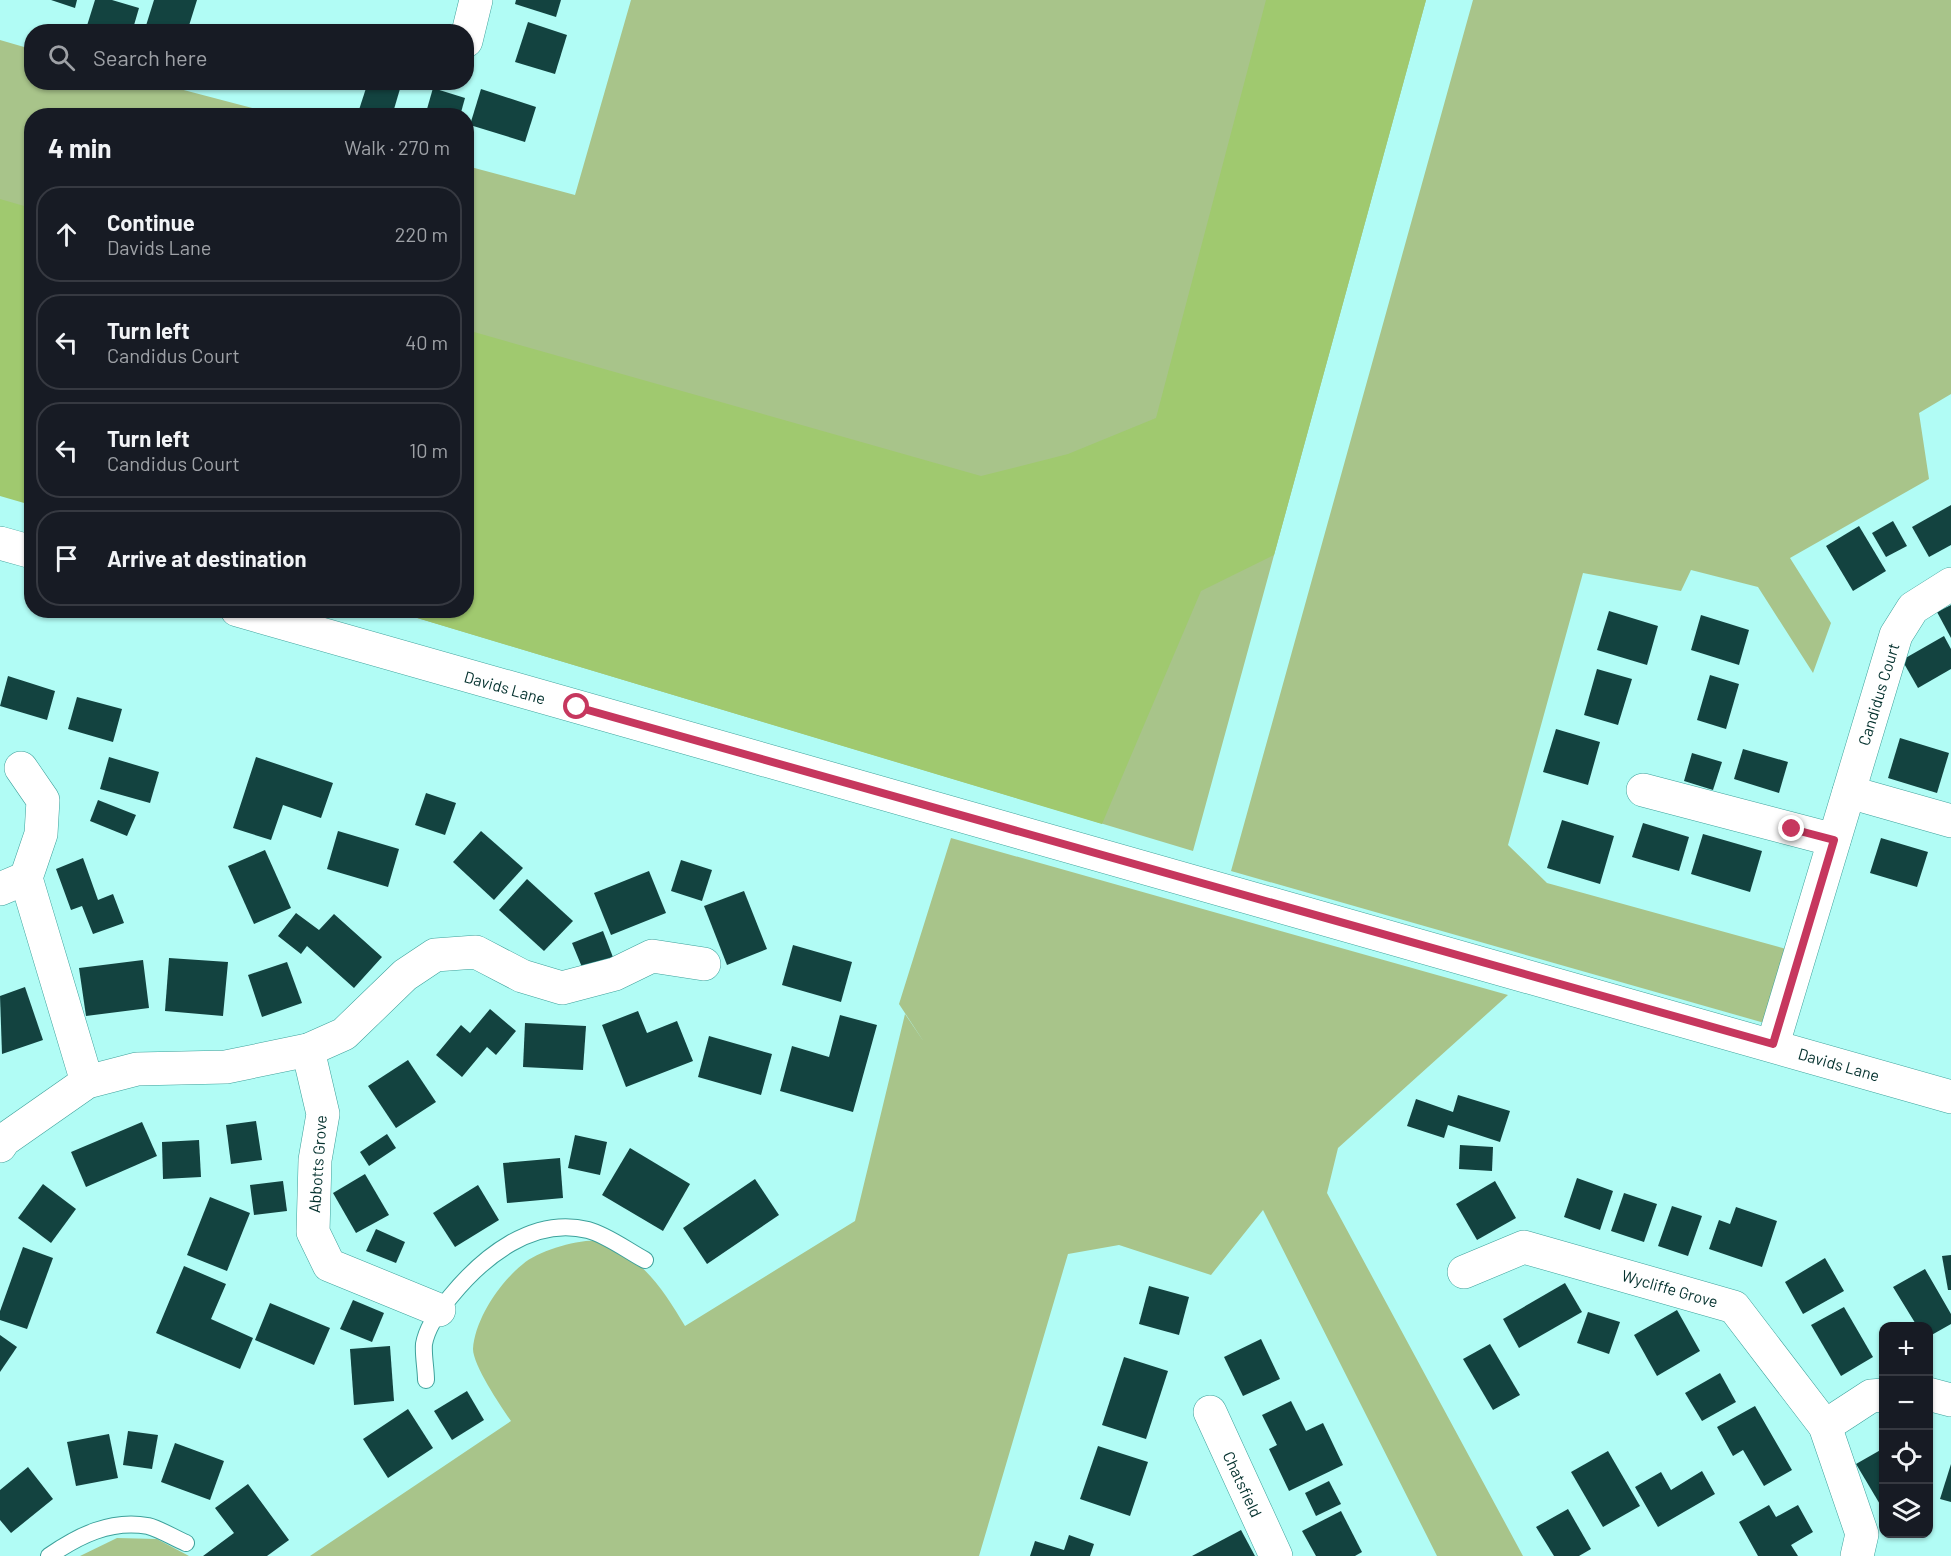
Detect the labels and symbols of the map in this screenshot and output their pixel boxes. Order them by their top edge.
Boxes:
street label: Candidus Court [1853,640,1903,748]
street label: Davids Lane [462,666,548,708]
route start [563,693,589,719]
route end [1778,815,1804,841]
street label: Davids Lane [1796,1043,1882,1085]
street label: Abbotts Grove [304,1114,330,1214]
street label: Wycliffe Grove [1620,1265,1720,1311]
street label: Chatsfield [1219,1448,1267,1520]

